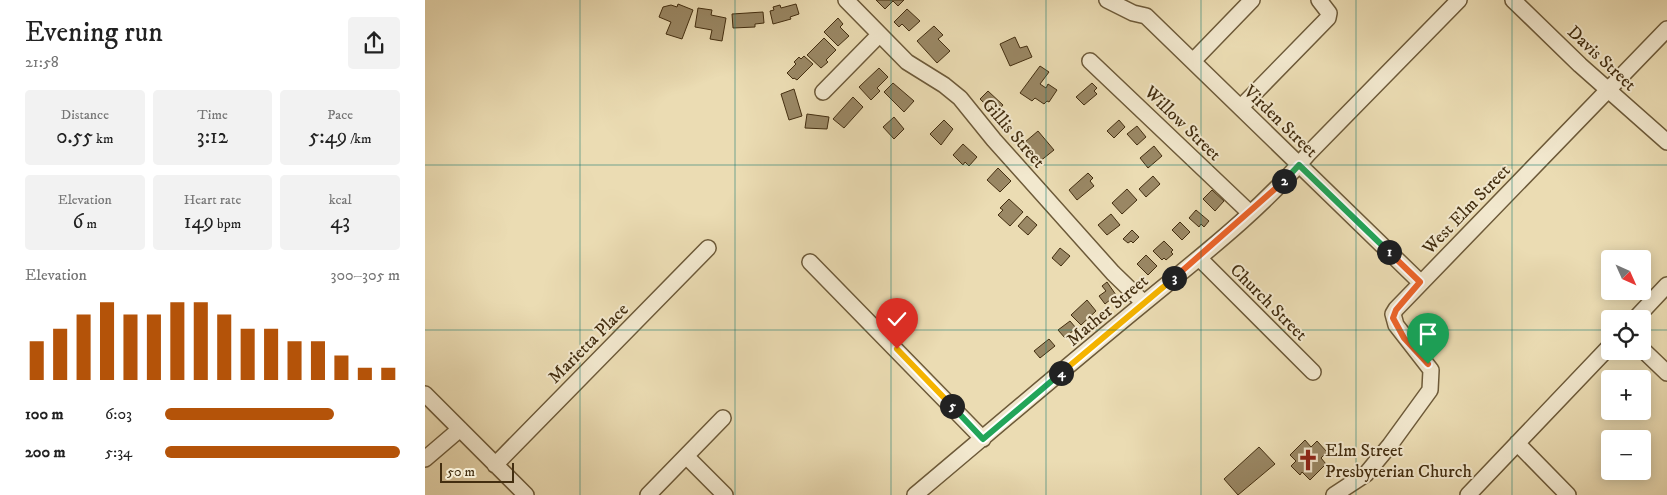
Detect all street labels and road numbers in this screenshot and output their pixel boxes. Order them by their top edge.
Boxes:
street label: Davis Street [1562,21,1640,96]
street label: Virden Street [1238,80,1322,163]
street label: Willow Street [1139,81,1226,166]
street label: Gillis Street [977,94,1050,173]
street label: West Elm Street [1418,160,1515,260]
street label: Church Street [1225,259,1312,346]
street label: Mather Street [1062,270,1153,351]
street label: Marietta Place [544,299,633,388]

